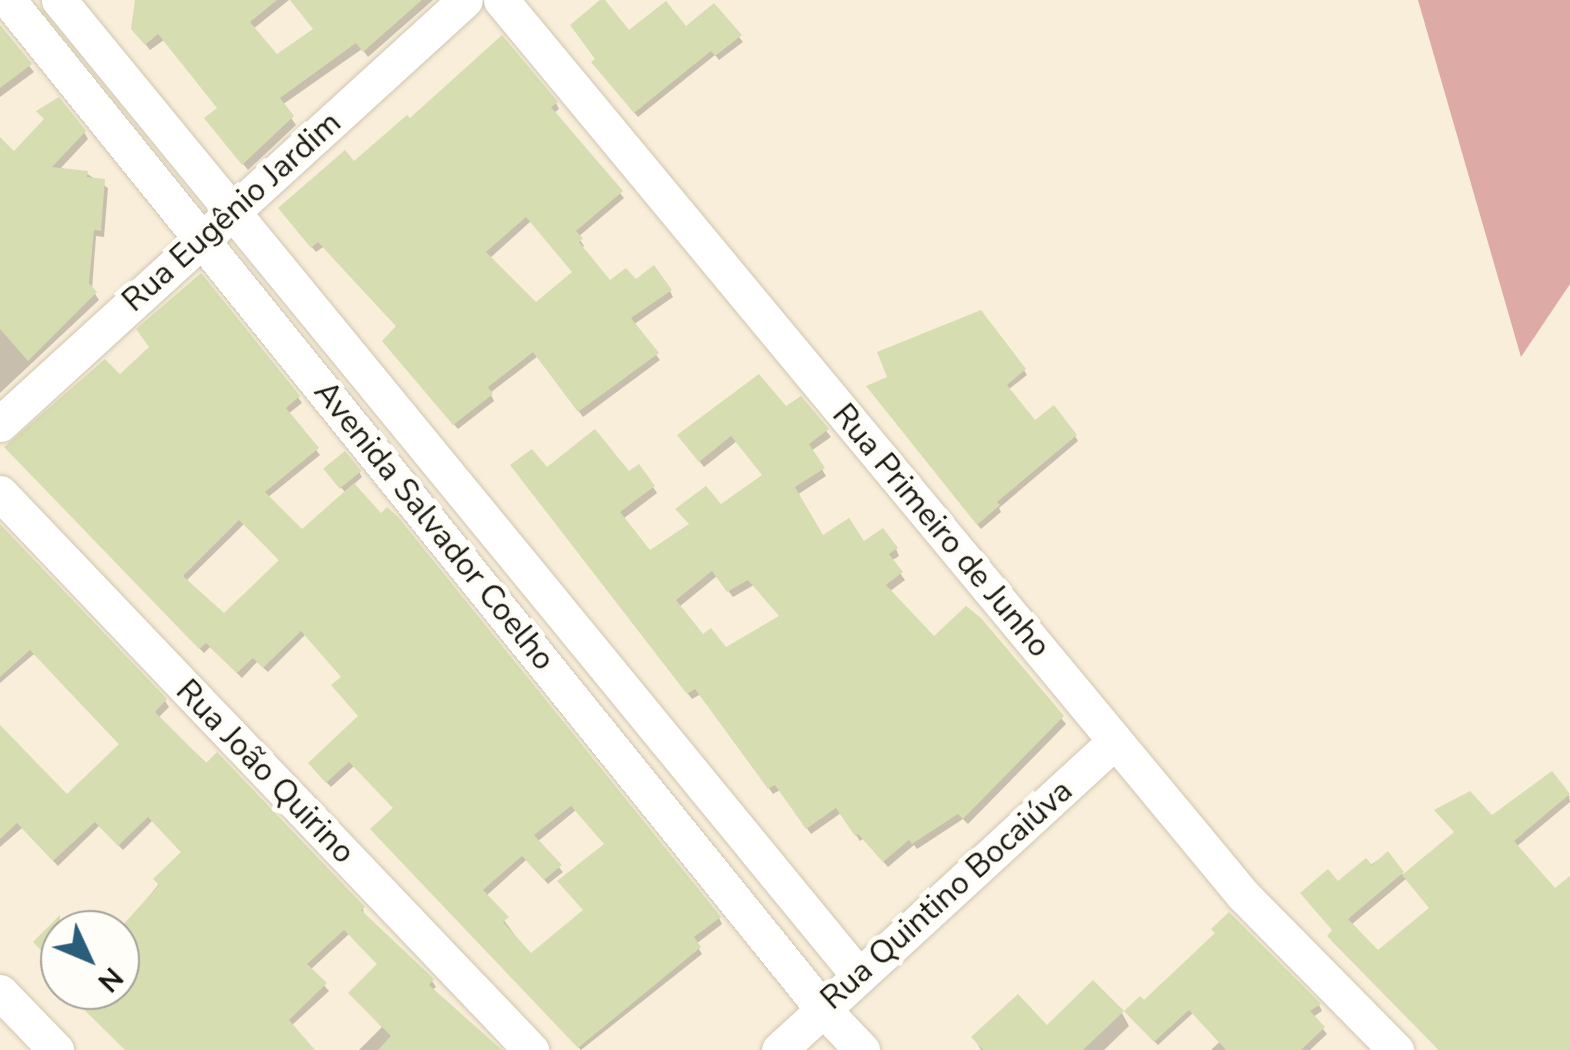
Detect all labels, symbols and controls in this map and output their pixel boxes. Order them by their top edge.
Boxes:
street label: Rua Eugênio Jardim [115,104,349,320]
street label: Avenida Salvador Coelho [306,374,562,678]
street label: Rua Primeiro de Junho [824,397,1058,665]
street label: Rua João Quirino [168,672,362,872]
street label: Rua Quintino Bocaiúva [813,772,1081,1018]
north arrow [40,910,140,1010]
text: N [89,959,131,1000]

